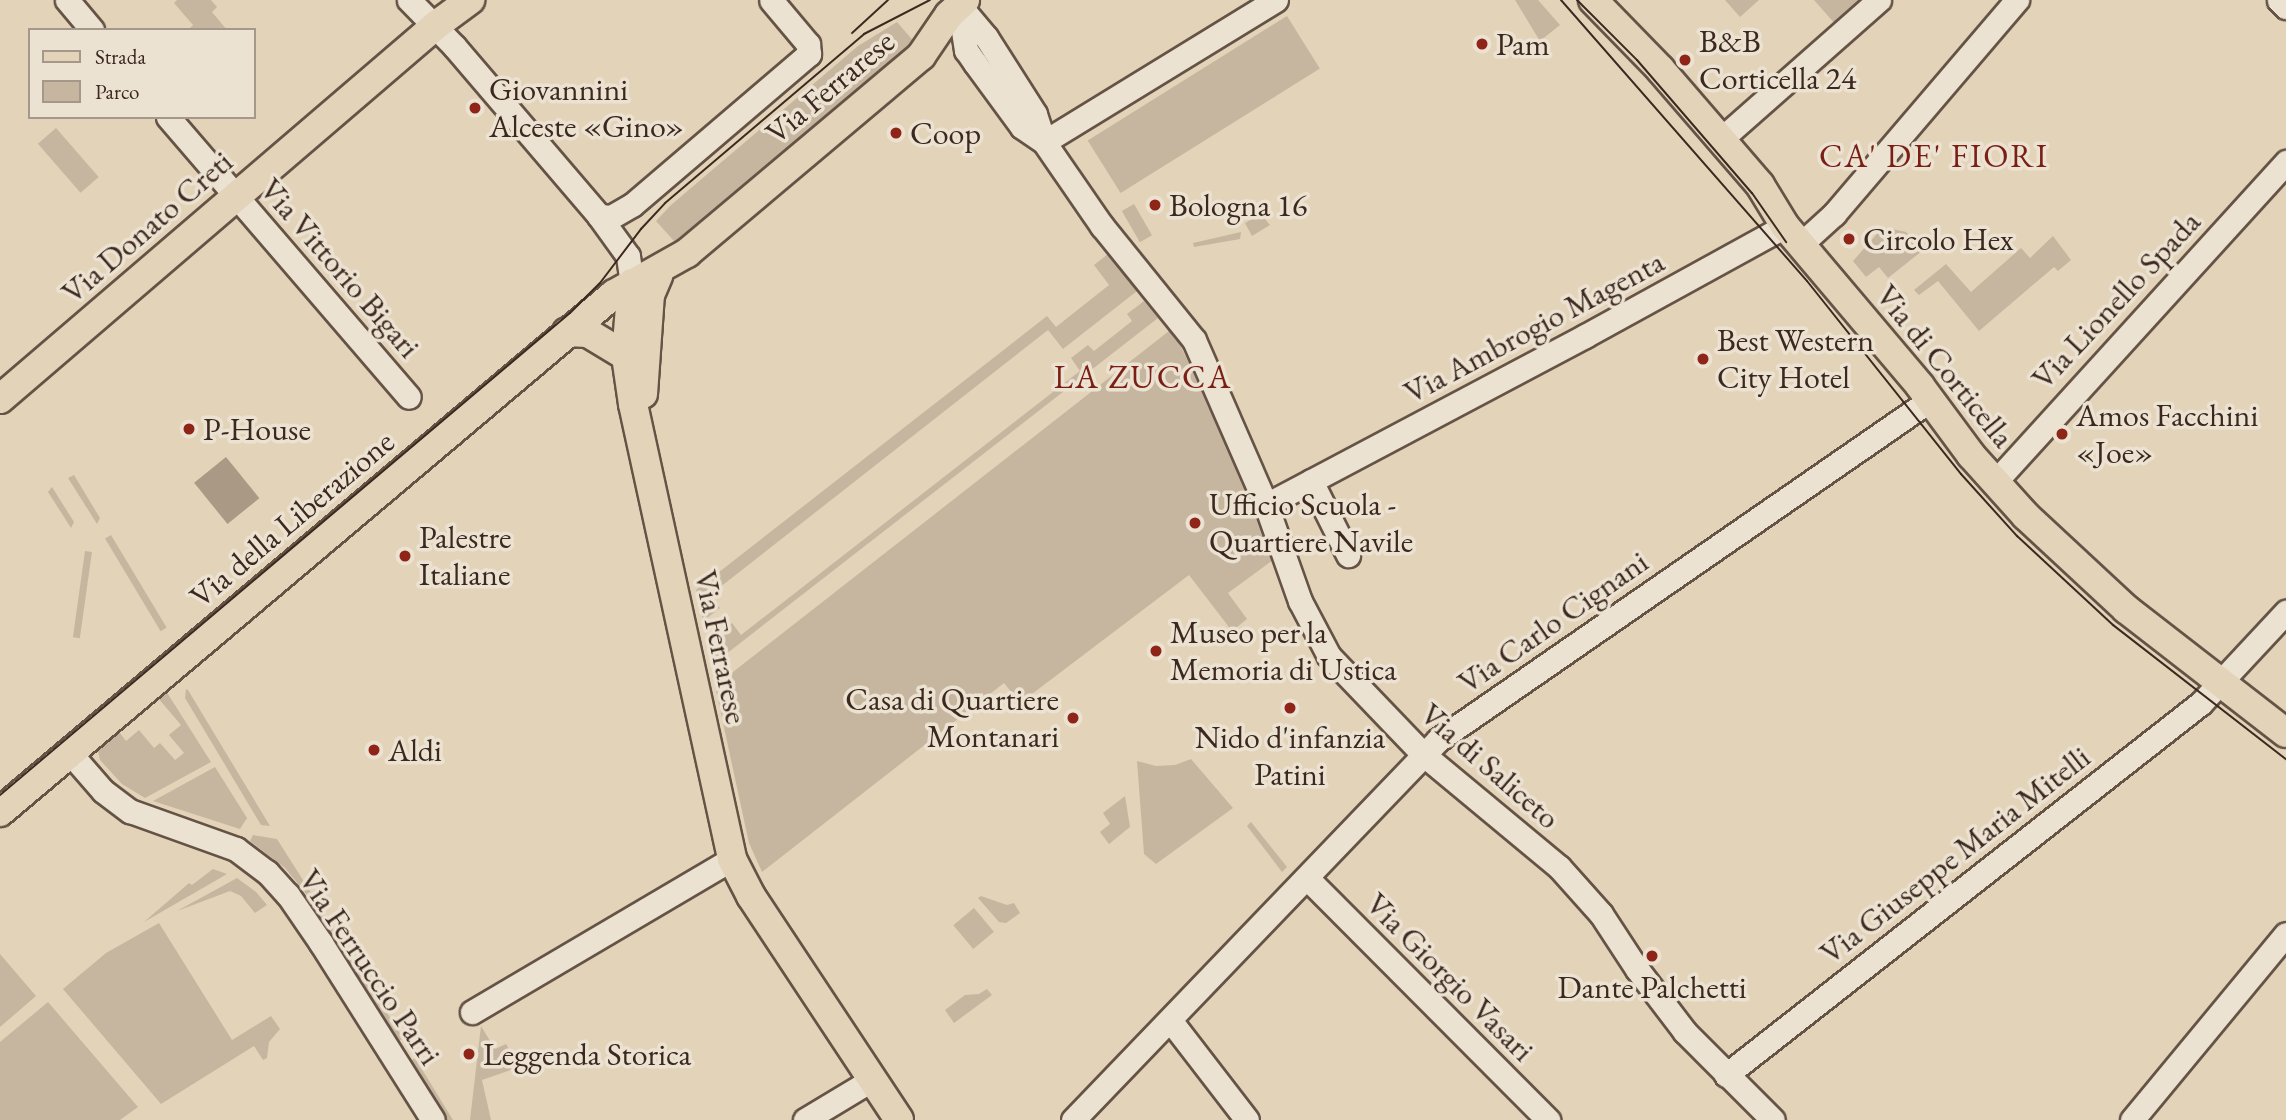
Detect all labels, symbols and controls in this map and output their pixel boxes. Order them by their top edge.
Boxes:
street label: Via Ferrarese [758,22,902,152]
place label: B&B Corticella 24 [1699,23,1856,98]
place label: Pam [1496,25,1550,63]
legend [28,28,256,119]
marker: Pam [1474,36,1490,52]
text: Strada [95,43,146,70]
marker: B&B Corticella 24 [1677,52,1693,68]
place label: Giovannini Alceste «Gino» [489,71,684,146]
text: Parco [95,78,139,105]
marker: Giovannini Alceste «Gino» [467,100,483,116]
place label: Coop [910,114,981,152]
marker: Coop [888,125,904,141]
district label: CA' DE' FIORI [1821,136,2047,176]
street label: Via Donato Creti [54,142,240,312]
street label: Via Vittorio Bigari [252,170,428,366]
place label: Bologna 16 [1169,186,1307,224]
marker: Bologna 16 [1147,197,1163,213]
street label: Via Lionello Spada [2024,203,2208,397]
place label: Circolo Hex [1863,220,2014,258]
marker: Circolo Hex [1841,231,1857,247]
street label: Via Ambrogio Magenta [1397,242,1671,412]
street label: Via di Corticella [1868,277,2022,455]
place label: Best Western City Hotel [1717,322,1874,397]
marker: Best Western City Hotel [1695,351,1711,367]
district label: LA ZUCCA [1055,357,1231,397]
place label: Amos Facchini «Joe» [2076,397,2258,472]
place label: P-House [203,410,311,448]
marker: P-House [181,421,197,437]
street label: Via della Liberazione [182,422,402,616]
marker: Amos Facchini «Joe» [2054,426,2070,442]
place label: Ufficio Scuola - Quartiere Navile [1209,486,1413,561]
marker: Ufficio Scuola - Quartiere Navile [1187,515,1203,531]
place label: Palestre Italiane [419,519,512,594]
street label: Via Carlo Cignani [1451,542,1655,702]
marker: Palestre Italiane [397,548,413,564]
street label: Via Ferrarese [686,567,756,727]
place label: Museo per la Memoria di Ustica [1170,614,1397,689]
marker: Museo per la Memoria di Ustica [1148,643,1164,659]
place label: Casa di Quartiere Montanari [845,681,1059,756]
street label: Via di Saliceto [1412,695,1568,837]
marker: Nido d'infanzia Patini [1282,700,1298,716]
marker: Casa di Quartiere Montanari [1065,710,1081,726]
place label: Nido d'infanzia Patini [1195,719,1385,794]
place label: Aldi [388,731,442,769]
street label: Via Giuseppe Maria Mitelli [1812,738,2098,972]
marker: Aldi [366,742,382,758]
street label: Via Ferruccio Parri [290,862,450,1072]
street label: Via Giorgio Vasari [1358,885,1542,1069]
marker: Dante Palchetti [1644,948,1660,964]
place label: Dante Palchetti [1557,968,1747,1006]
place label: Leggenda Storica [483,1035,691,1073]
marker: Leggenda Storica [461,1046,477,1062]

